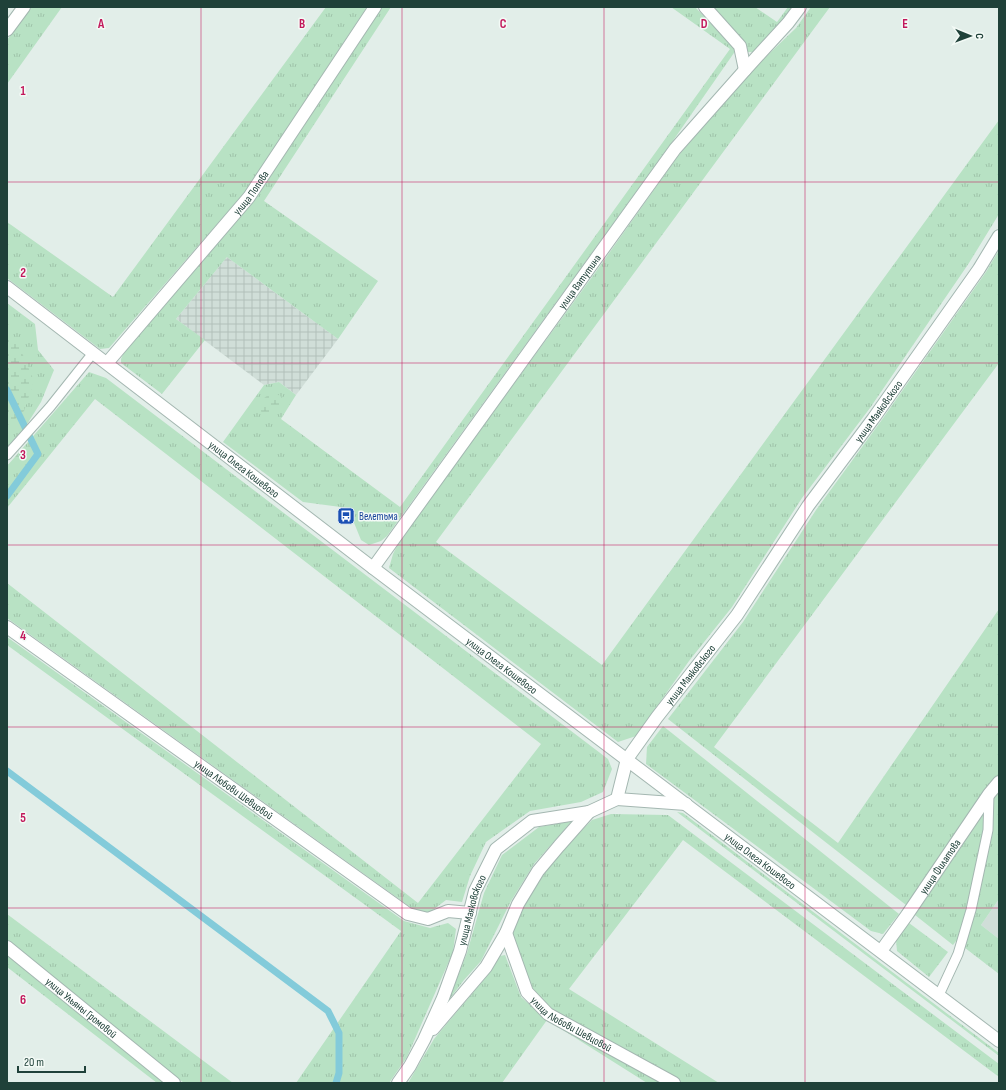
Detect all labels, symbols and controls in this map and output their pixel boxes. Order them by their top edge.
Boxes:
text: A [97,16,105,32]
text: B [299,16,305,32]
text: C [500,16,507,32]
text: D [701,16,708,32]
text: E [902,16,908,32]
north arrow [950,16,990,56]
text: С [973,33,986,39]
text: 1 [20,83,26,99]
street label: улица Попова [231,168,272,218]
street label: улица Ватутина [556,252,604,312]
text: 2 [20,265,26,281]
street label: улица Маяковского [852,378,906,445]
street label: улица Олега Кошевого [206,438,282,501]
text: 3 [20,447,26,463]
bus stop icon: Велетьма [336,506,356,526]
place label: Велетьма [359,510,398,523]
text: 4 [20,628,26,644]
street label: улица Олега Кошевого [463,635,540,697]
street label: улица Маяковского [663,642,719,708]
street label: улица Любови Шевцовой [192,757,276,823]
text: 5 [20,810,26,826]
street label: улица Олега Кошевого [722,830,799,892]
street label: улица Филатова [917,837,964,897]
street label: улица Маяковского [456,872,489,947]
street label: улица Ульяны Громовой [43,975,120,1041]
text: 6 [20,992,26,1008]
street label: улица Любови Шевцовой [528,994,614,1055]
scale bar [18,1048,85,1074]
text: 20 m [24,1055,44,1070]

